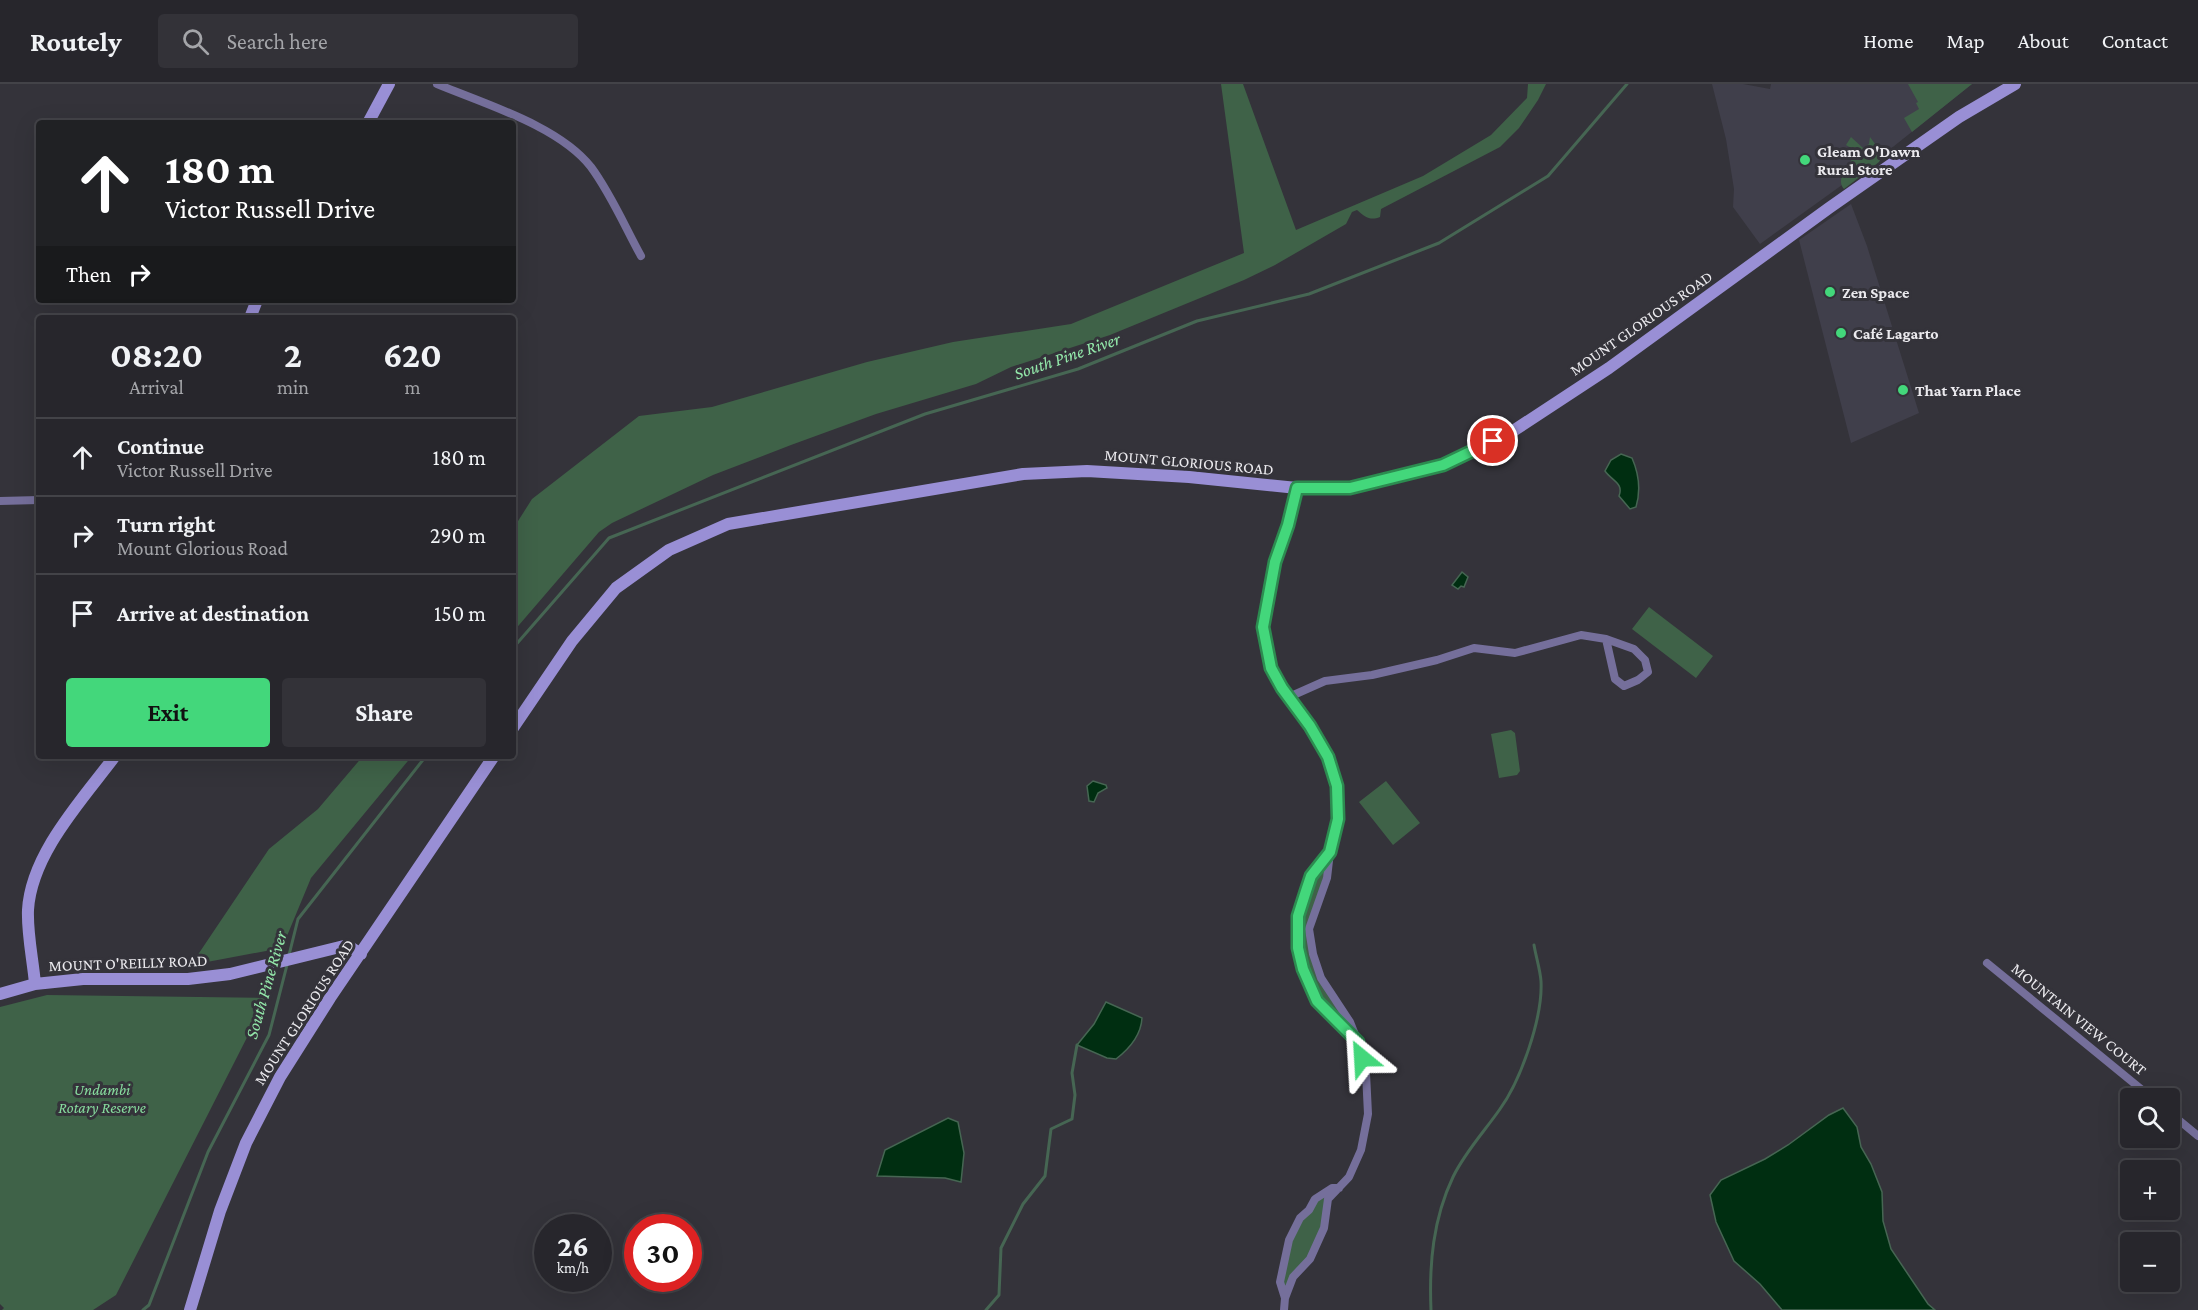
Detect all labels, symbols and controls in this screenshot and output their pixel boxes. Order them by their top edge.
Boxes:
search box [158,14,578,68]
icon: search [179,25,212,58]
text: Routely [30,26,122,57]
text: Search here [227,29,328,54]
text: Home [1863,29,1913,53]
text: Map [1946,29,1985,53]
text: About [2018,29,2069,53]
text: Contact [2102,29,2168,53]
place label: Gleam O'Dawn Rural Store [1817,143,1920,178]
icon: ahead [66,144,144,222]
text: 180 m [165,145,274,192]
marker: Gleam O'Dawn Rural Store [1798,153,1812,167]
text: Victor Russell Drive [165,194,375,224]
icon: right [123,258,156,291]
text: Then [66,262,111,287]
street label: MOUNT GLORIOUS ROAD [1567,267,1715,379]
place label: Zen Space [1842,284,1910,301]
marker: Zen Space [1823,285,1837,299]
place label: Café Lagarto [1853,325,1939,342]
marker: Café Lagarto [1834,326,1848,340]
water label: South Pine River [1011,328,1123,384]
text: 08:20 [110,335,203,375]
text: 2 [284,335,302,375]
text: 620 [383,335,442,375]
text: Arrival [129,376,184,398]
text: min [277,376,309,398]
text: m [404,376,421,398]
place label: That Yarn Place [1915,382,2021,399]
marker: That Yarn Place [1896,383,1910,397]
pin [1467,415,1518,466]
icon: arrive [1476,424,1509,457]
text: Continue [117,434,204,459]
icon: ahead [66,441,99,474]
text: 180 m [433,445,486,470]
street label: MOUNT GLORIOUS ROAD [1104,446,1274,478]
text: Victor Russell Drive [117,459,273,481]
text: Turn right [117,512,215,537]
icon: right [66,519,99,552]
text: 290 m [430,523,486,548]
text: Mount Glorious Road [117,537,288,559]
icon: arrive [66,597,99,630]
text: Arrive at destination [117,601,309,626]
text: 150 m [434,601,486,626]
button: Exit [66,678,270,747]
button: Share [282,678,486,747]
water label: South Pine River [241,928,291,1041]
street label: MOUNT GLORIOUS ROAD [251,936,357,1088]
street label: MOUNT O'REILLY ROAD [48,952,208,974]
street label: MOUNTAIN VIEW COURT [2008,959,2150,1079]
position arrow [1330,1026,1394,1090]
park label: Undambi Rotary Reserve [58,1081,146,1117]
map controls [2120,1088,2180,1292]
button: search [2120,1088,2180,1148]
button: + [2120,1160,2180,1220]
speed limit sign: 30 [624,1214,702,1292]
text: 26 [557,1229,589,1262]
button: − [2120,1232,2180,1292]
text: km/h [557,1260,589,1276]

